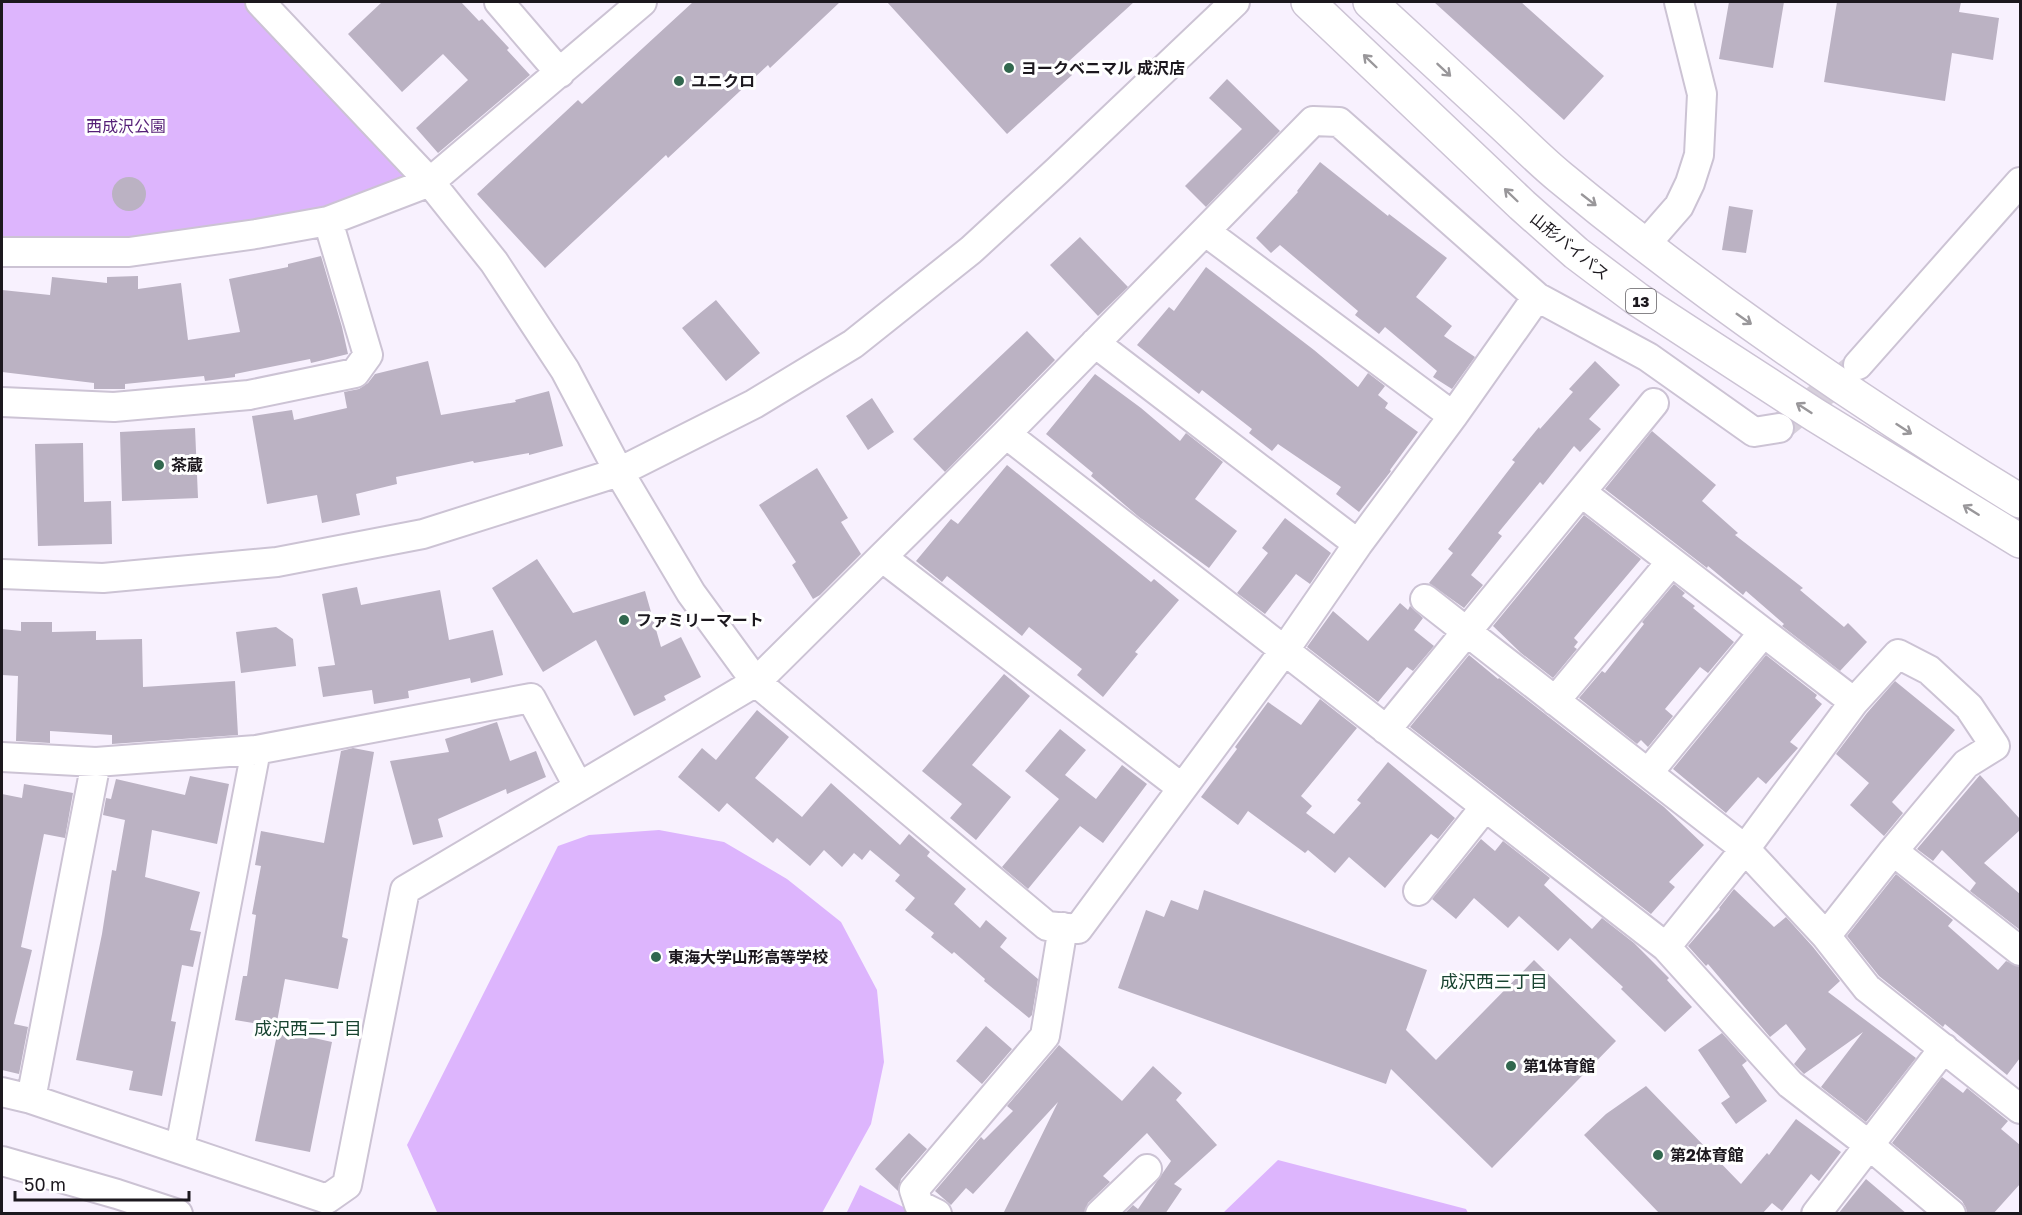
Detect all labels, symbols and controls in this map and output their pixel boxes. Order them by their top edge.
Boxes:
one-way arrow [1362,54,1377,68]
place label: ヨークベニマル 成沢店 [1021,58,1185,78]
marker: ヨークベニマル 成沢店 [1002,61,1016,75]
one-way arrow [1436,63,1451,77]
place label: ユニクロ [691,71,755,91]
marker: ユニクロ [672,74,686,88]
park label: 西成沢公園 [86,116,166,136]
one-way arrow [1504,189,1519,203]
one-way arrow [1581,194,1597,207]
street label: 山形バイパス [1527,208,1613,284]
road number: 13 [1626,289,1656,313]
one-way arrow [1735,313,1751,325]
one-way arrow [1797,402,1813,414]
one-way arrow [1896,423,1912,435]
place label: 茶蔵 [171,455,203,475]
marker: 茶蔵 [152,458,166,472]
one-way arrow [1963,503,1980,515]
place label: ファミリーマート [636,610,764,630]
marker: ファミリーマート [617,613,631,627]
place label: 東海大学山形高等学校 [668,947,828,967]
marker: 東海大学山形高等学校 [649,950,663,964]
district label: 成沢西三丁目 [1440,970,1548,992]
district label: 成沢西二丁目 [254,1017,362,1039]
place label: 第1体育館 [1523,1056,1595,1076]
marker: 第1体育館 [1504,1059,1518,1073]
place label: 第2体育館 [1670,1145,1744,1165]
marker: 第2体育館 [1651,1148,1665,1162]
scale bar [15,1164,189,1202]
text: 50 m [24,1173,66,1195]

